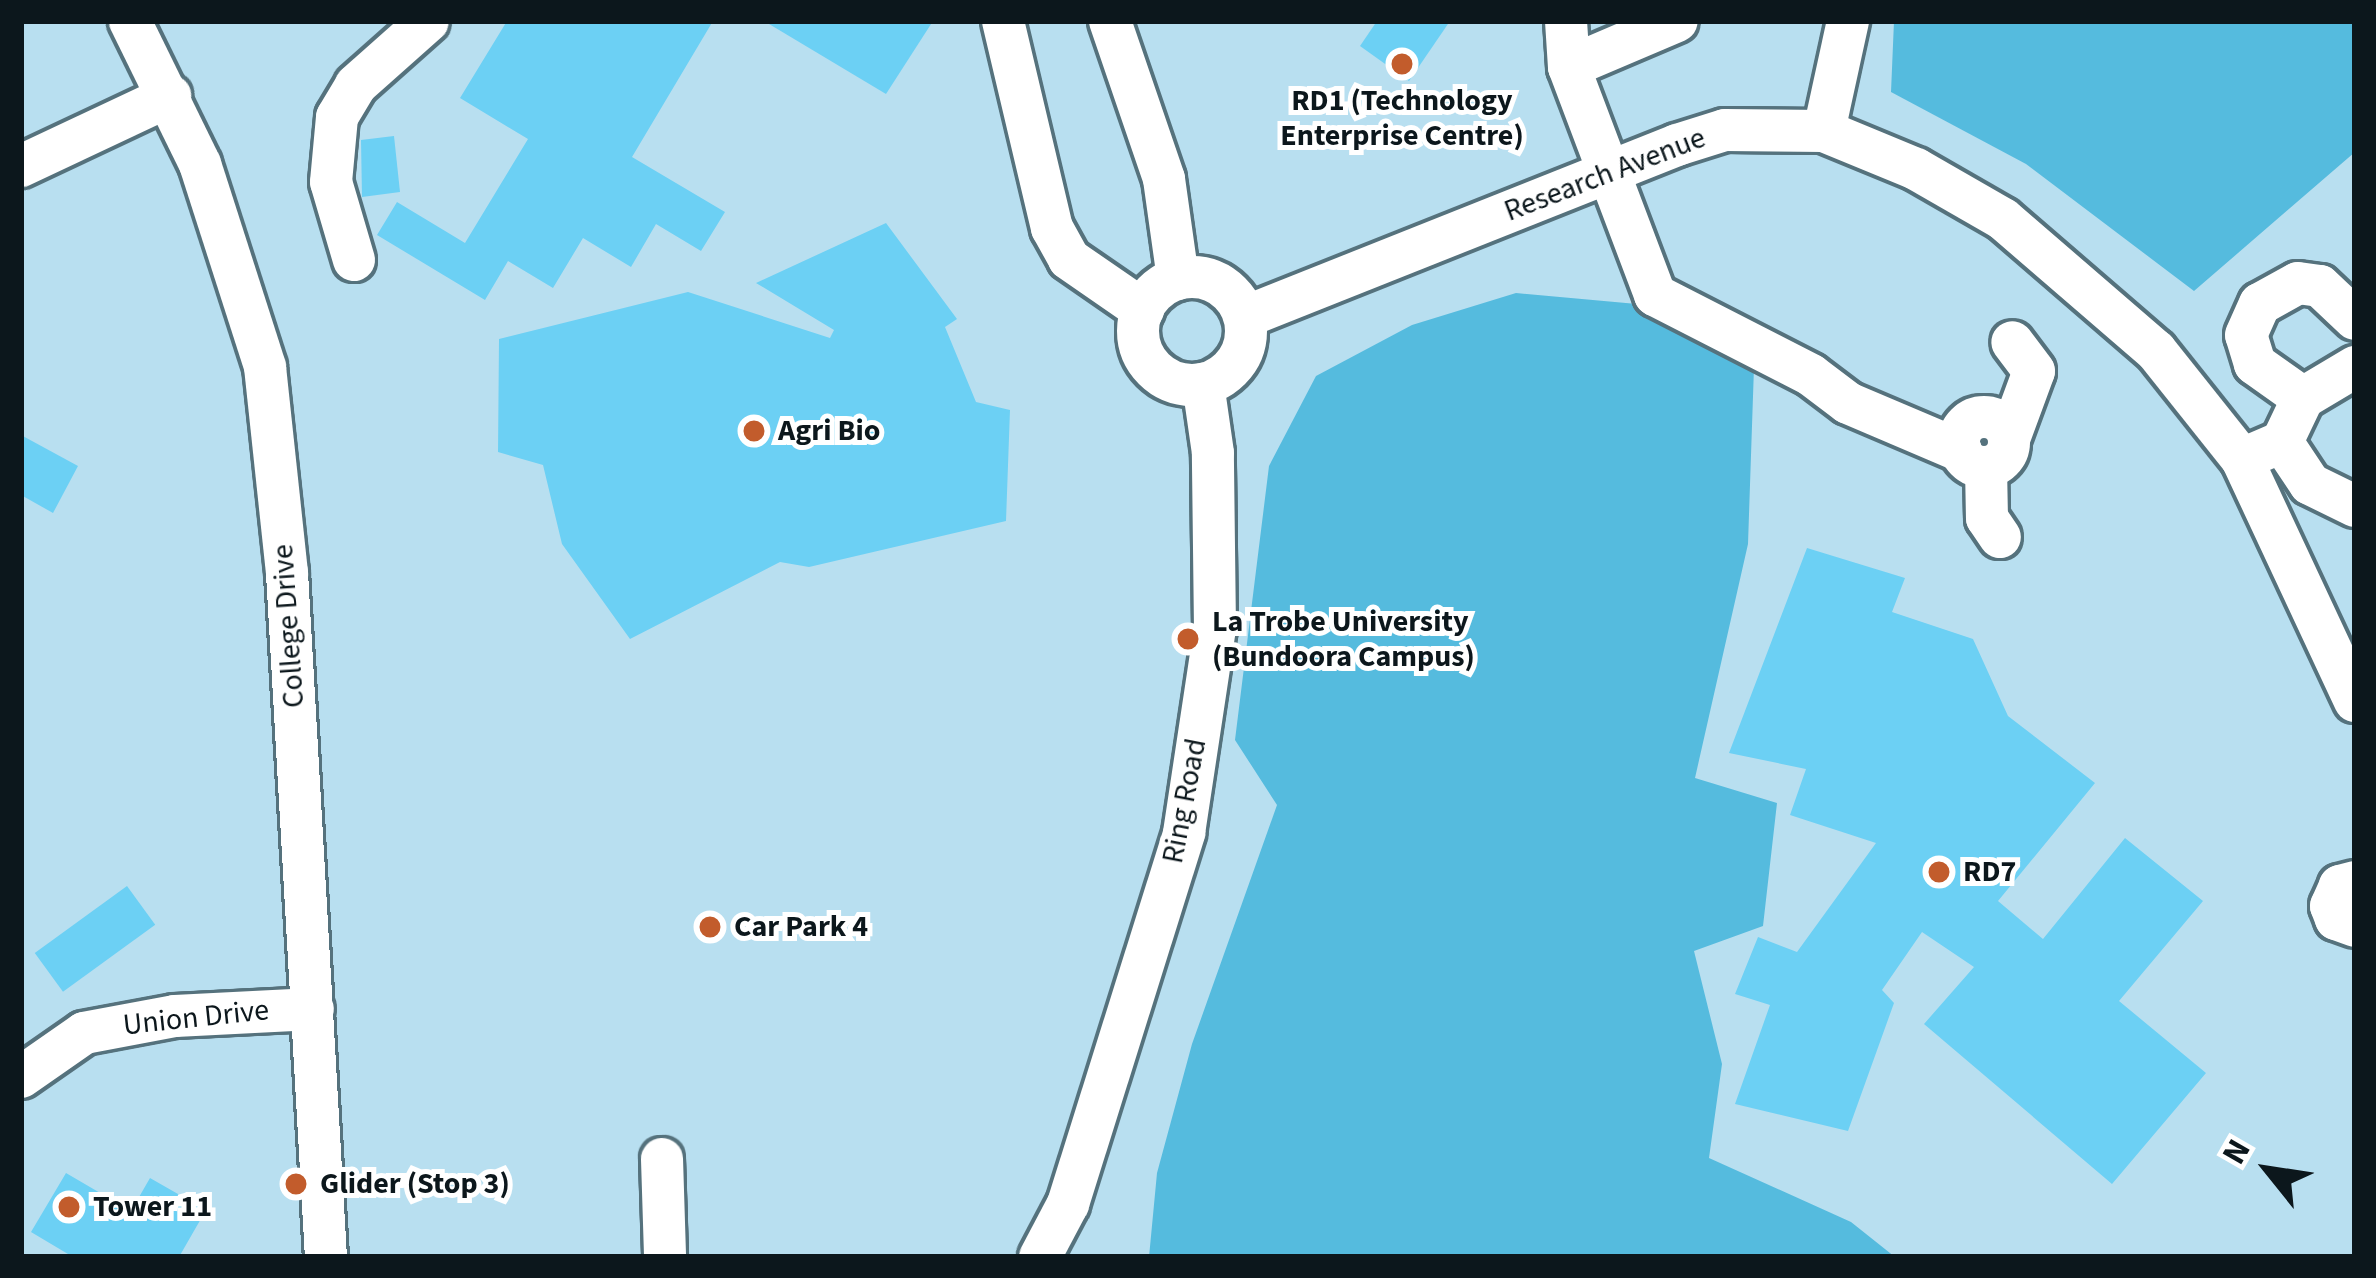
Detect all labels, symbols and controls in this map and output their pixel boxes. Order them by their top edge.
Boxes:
marker: RD1 (Technology Enterprise Centre) [1389,51,1415,77]
place label: RD1 (Technology Enterprise Centre) [1280,83,1524,154]
street label: Research Avenue [1499,120,1711,230]
place label: Agri Bio [778,413,881,449]
marker: Agri Bio [741,418,767,444]
street label: College Drive [265,543,313,709]
place label: La Trobe University (Bundoora Campus) [1212,604,1475,674]
marker: La Trobe University (Bundoora Campus) [1175,626,1201,652]
street label: Ring Road [1155,736,1215,866]
place label: RD7 [1963,854,2016,890]
marker: RD7 [1926,859,1952,885]
place label: Car Park 4 [734,909,868,945]
marker: Car Park 4 [697,914,723,940]
street label: Union Drive [121,992,271,1044]
north arrow [2208,1110,2328,1230]
text: N [2211,1131,2262,1173]
place label: Glider (Stop 3) [320,1166,510,1202]
marker: Glider (Stop 3) [283,1171,309,1197]
place label: Tower 11 [93,1189,212,1225]
marker: Tower 11 [56,1194,82,1220]

